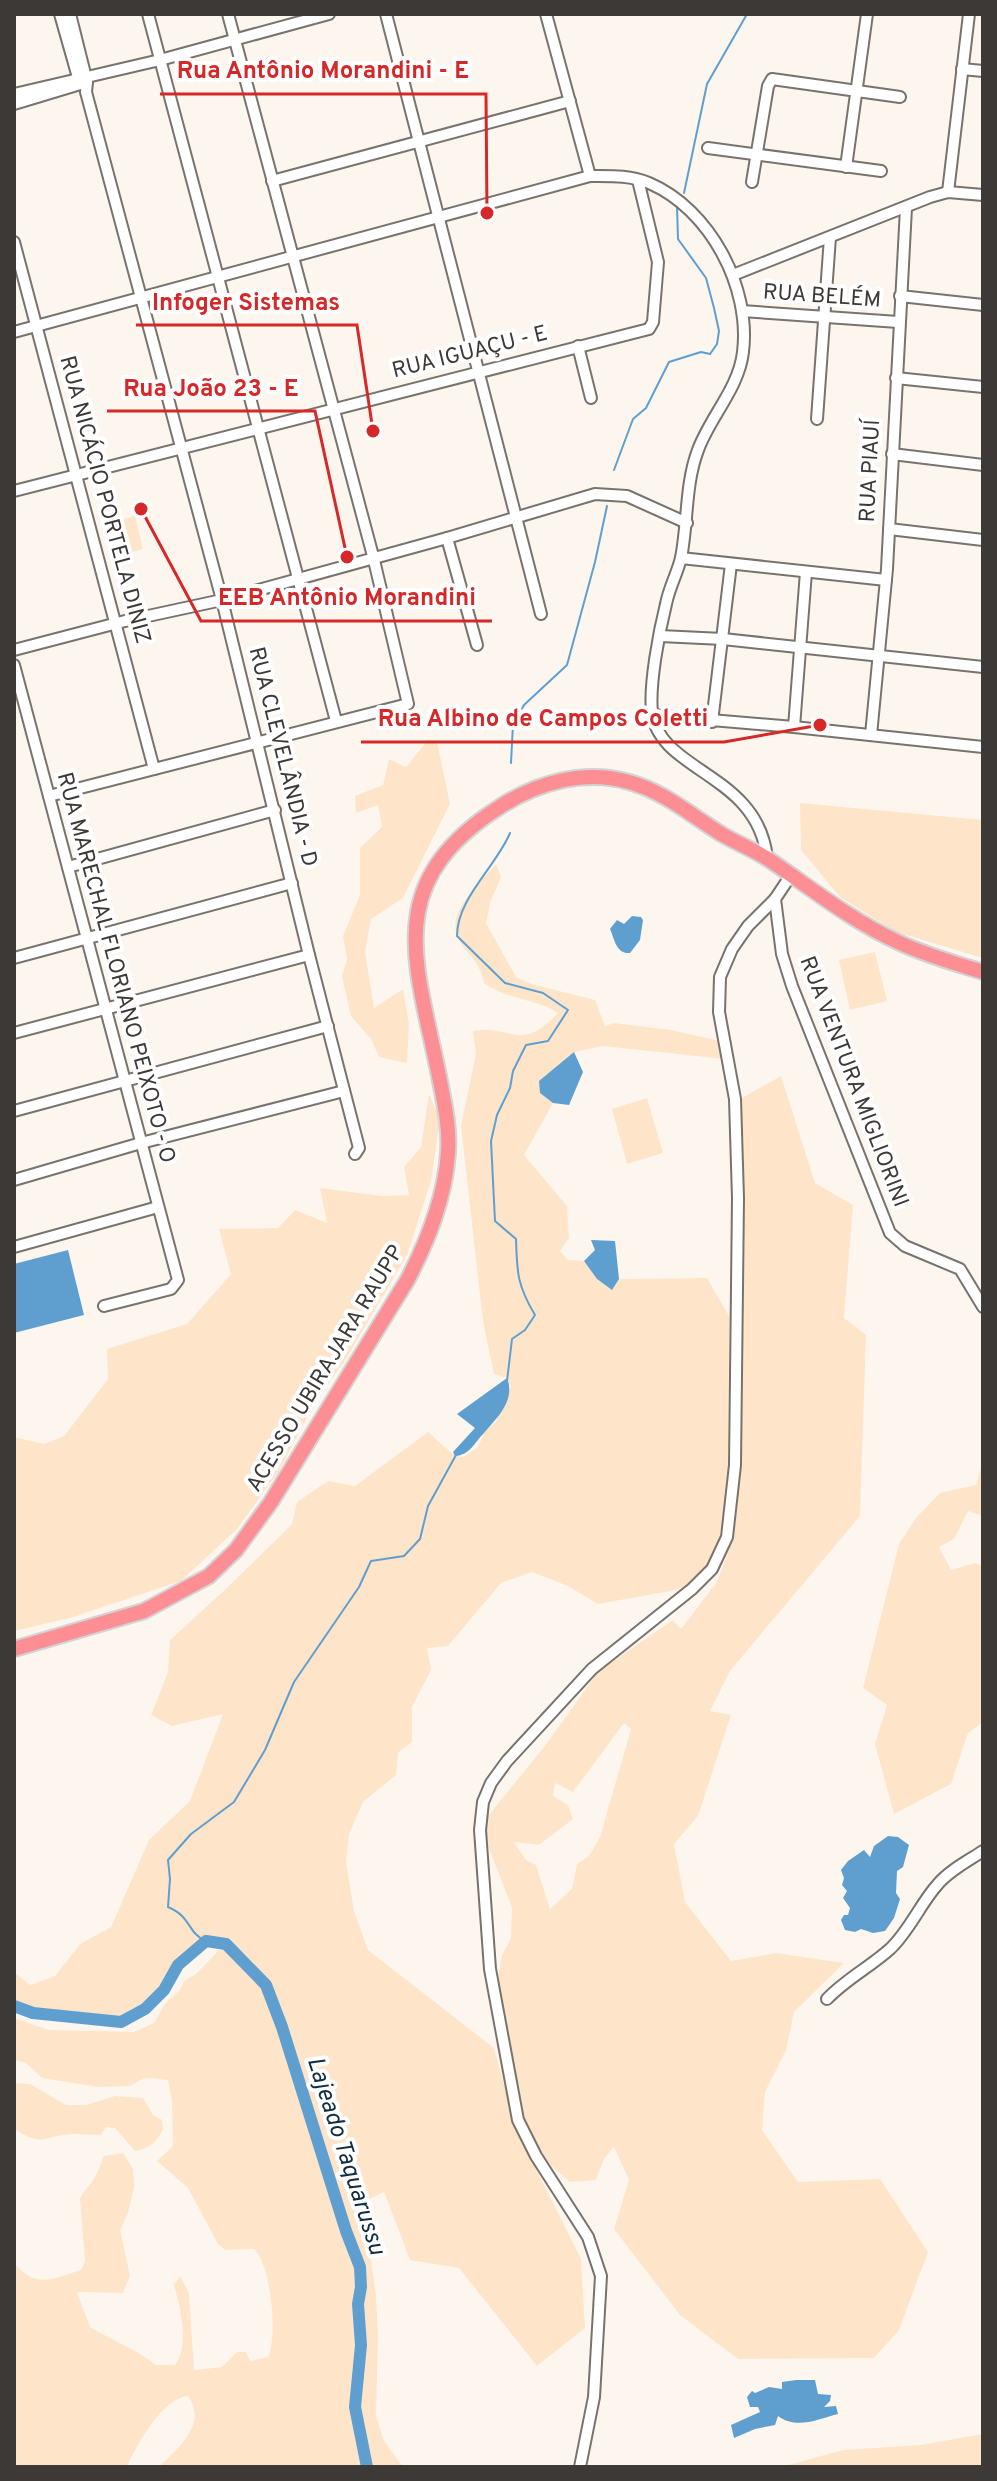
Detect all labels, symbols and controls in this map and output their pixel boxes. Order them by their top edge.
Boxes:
callout: Rua Antônio Morandini - E [160,46,486,94]
text: Rua Antônio Morandini - E [177,57,469,87]
callout: Infoger Sistemas [136,277,357,325]
street label: RUA BELÉM [762,277,882,315]
text: Infoger Sistemas [152,289,340,319]
street label: RUA IGUAÇU - E [389,321,551,385]
street label: RUA NICÁCIO PORTELA DINIZ [53,353,157,647]
callout: Rua João 23 - E [107,363,315,411]
text: Rua João 23 - E [123,375,299,405]
street label: RUA PIAUÍ [853,417,887,523]
callout: EEB Antônio Morandini [201,573,492,621]
text: EEB Antônio Morandini [218,584,476,614]
street label: RUA CLEVELÂNDIA - D [242,644,324,870]
callout: Rua Albino de Campos Coletti [361,694,724,742]
text: Rua Albino de Campos Coletti [378,705,708,735]
street label: RUA MARECHAL FLORIANO PEIXOTO - O [50,770,180,1166]
street label: RUA VENTURA MIGLIORINI [793,953,913,1211]
street label: ACESSO UBIRAJARA RAUPP [241,1241,411,1497]
water label: Lajeado Taquarussu [299,2053,391,2260]

